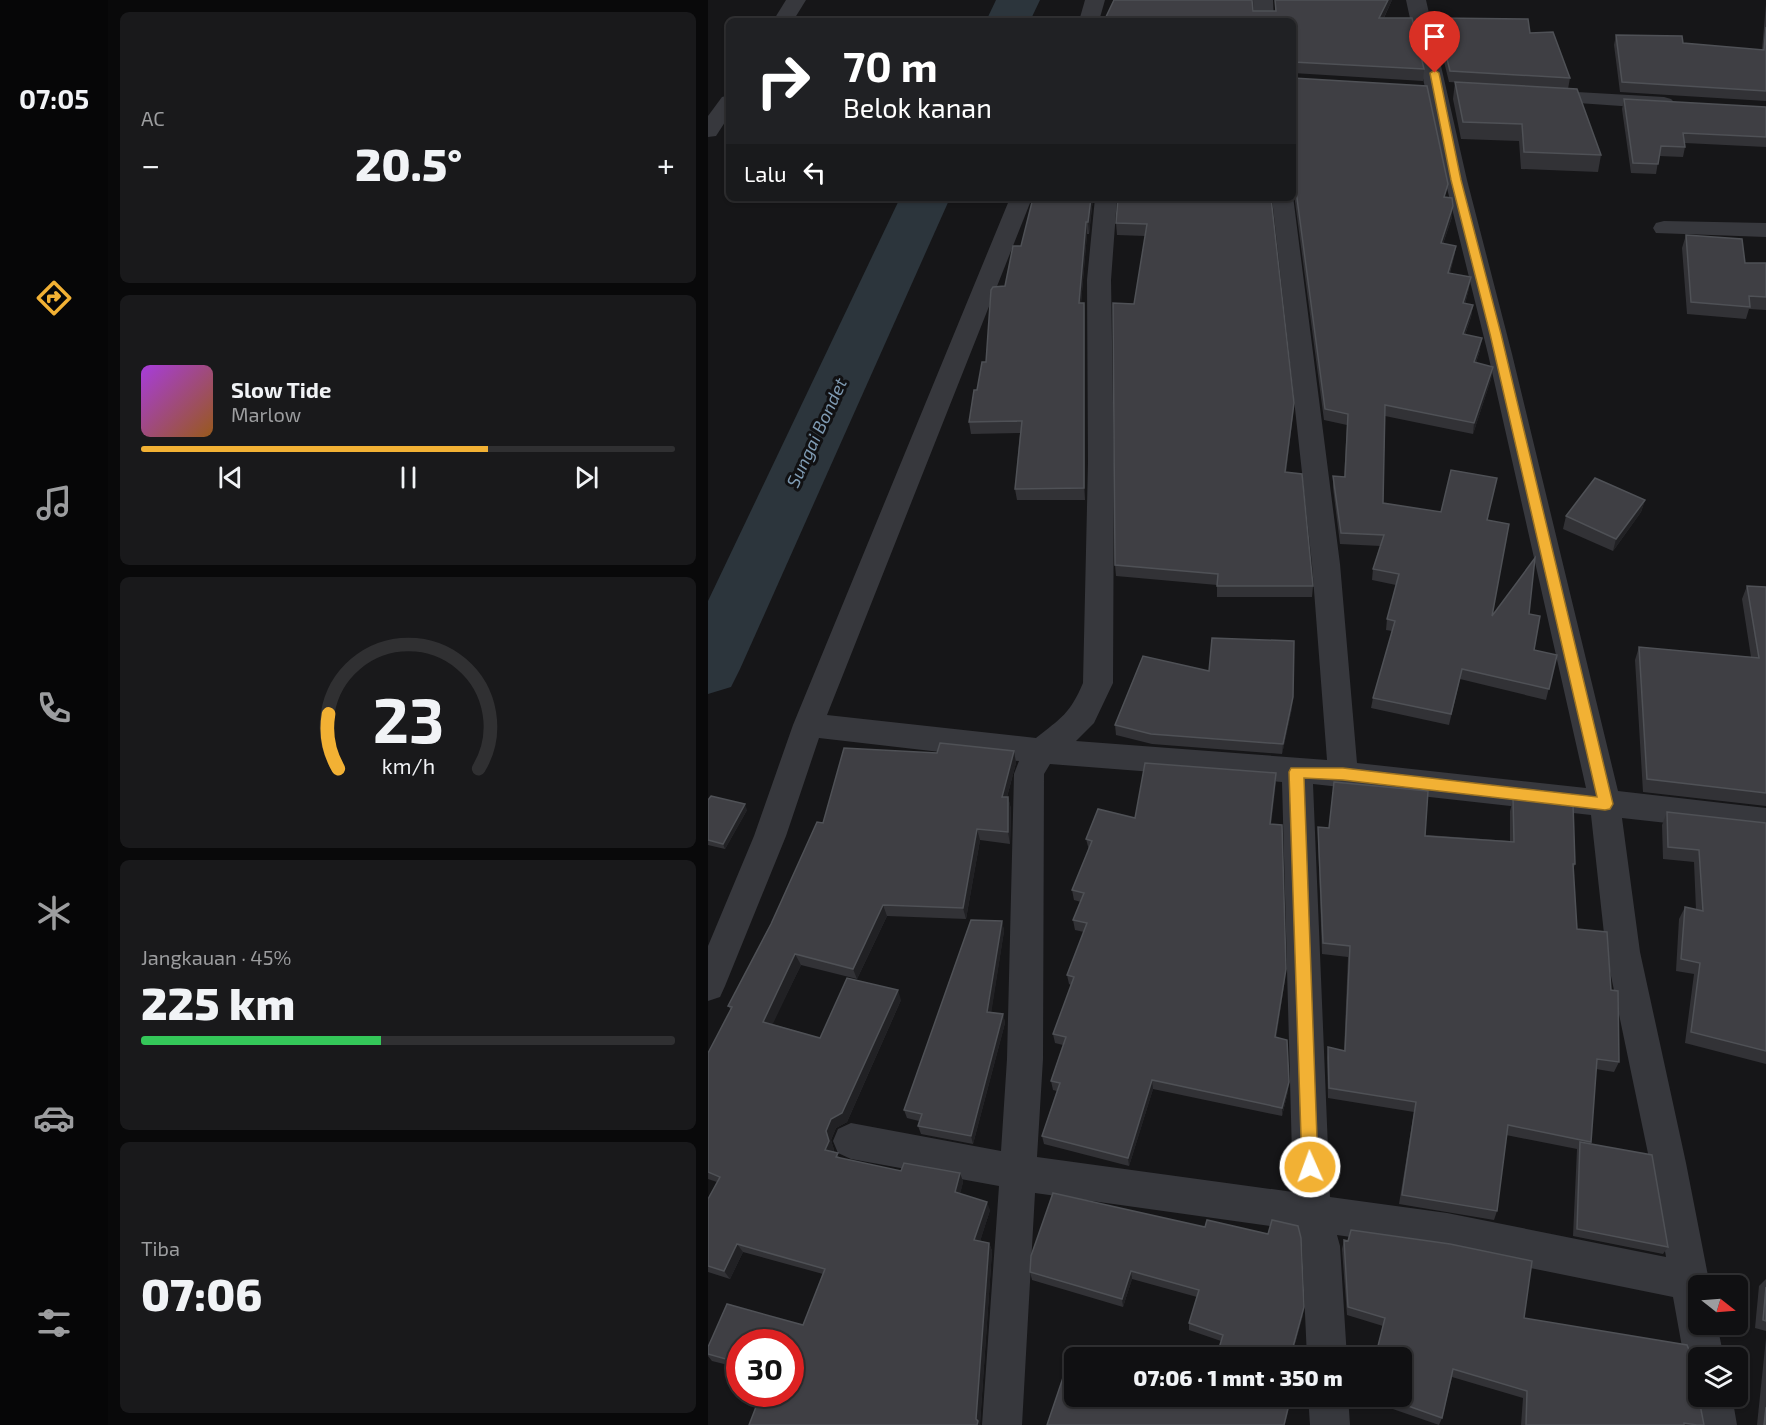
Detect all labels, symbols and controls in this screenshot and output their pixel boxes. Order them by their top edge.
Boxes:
pin [1409,11,1460,73]
icon: arrive [1418,20,1451,53]
text: 70 m [843,40,938,90]
icon: right [744,42,822,120]
text: 07:05 [19,82,89,114]
text: Belok kanan [843,91,992,123]
text: AC [141,106,165,130]
text: 20.5° [355,136,462,190]
text: − [141,144,160,184]
text: + [657,144,675,184]
icon: left [798,156,831,189]
text: Lalu [744,160,786,186]
icon: directions [33,277,75,319]
water label: Sungai Bondet [781,374,851,491]
text: Slow Tide [231,376,331,402]
text: Marlow [231,402,301,426]
icon: previous [214,461,247,494]
icon: pause [392,461,425,494]
icon: next [570,461,603,494]
icon: music [33,482,75,524]
text: 23 [372,682,444,757]
icon: phone [33,687,75,729]
text: km/h [381,754,435,779]
icon: climate [33,892,75,934]
text: Jangkauan · 45% [141,945,291,969]
text: 225 km [141,975,295,1029]
icon: car [33,1097,75,1139]
position arrow [1278,1135,1342,1199]
text: Tiba [141,1236,180,1260]
text: 07:06 [141,1266,262,1320]
north arrow [1688,1275,1748,1335]
map controls [1688,1275,1748,1407]
icon: filters [33,1302,75,1344]
speed limit sign: 30 [726,1329,804,1407]
button: layers [1688,1347,1748,1407]
text: 07:06 · 1 mnt · 350 m [1133,1364,1343,1390]

